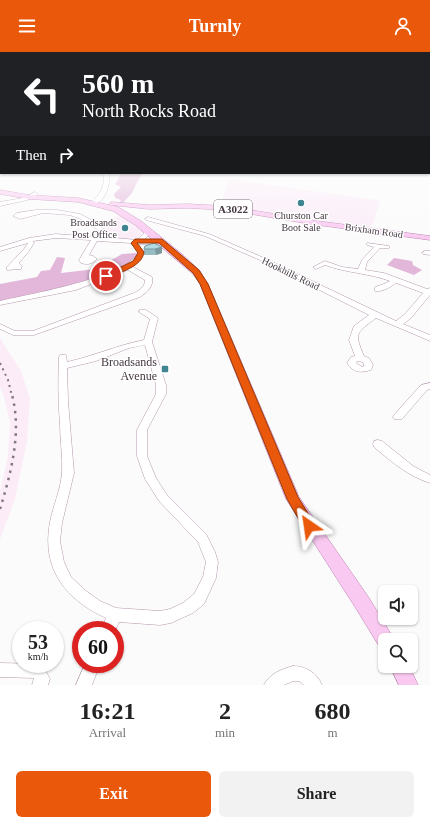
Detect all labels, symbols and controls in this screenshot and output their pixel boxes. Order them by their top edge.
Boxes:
icon: menu [16,15,38,37]
icon: person [392,15,414,37]
text: Turnly [189,16,241,36]
icon: left [16,68,68,120]
text: 560 m [82,68,154,99]
text: North Rocks Road [82,101,216,121]
icon: right [55,144,77,166]
text: Then [16,147,47,163]
marker: Churston Car Boot Sale [296,198,306,208]
road number: A3022 [214,200,252,218]
place label: Churston Car Boot Sale [274,210,328,233]
place label: Broadsands Post Office [70,217,118,240]
street label: Brixham Road [344,221,404,240]
marker: Broadsands Post Office [120,223,130,233]
street label: Hookhills Road [260,255,322,292]
pin [89,259,123,293]
icon: arrive [95,265,117,287]
place label: Broadsands Avenue [101,355,157,383]
marker: Broadsands Avenue [160,364,170,374]
position arrow [288,505,330,547]
map controls [378,585,418,673]
button: sound [378,585,418,625]
speed limit sign: 60 [72,621,124,673]
text: 53 [28,631,48,653]
button: search [378,633,418,673]
text: km/h [28,651,48,662]
text: 16:21 [79,698,135,724]
text: 2 [219,698,231,724]
text: 680 [315,698,351,724]
text: Arrival [89,725,126,740]
text: min [215,725,235,740]
text: m [327,725,338,740]
button: Exit [16,771,211,817]
button: Share [219,771,414,817]

